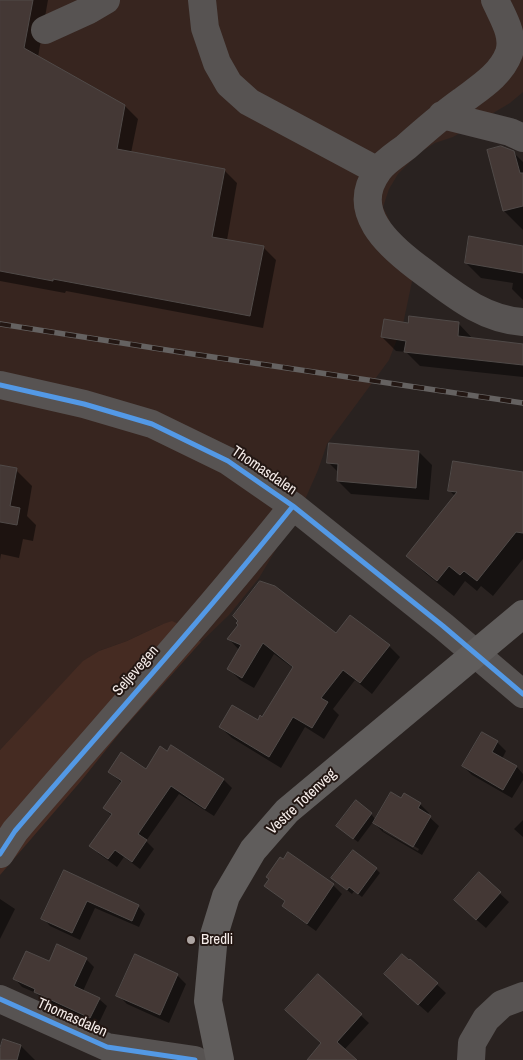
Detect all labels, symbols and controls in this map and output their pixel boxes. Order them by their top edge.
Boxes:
street label: Thomasdalen [228,443,300,499]
street label: Seljevegen [109,642,163,700]
street label: Vestre Totenveg [264,765,340,839]
place label: Bredli [201,931,233,949]
marker: Bredli [185,934,197,946]
street label: Thomasdalen [34,995,110,1041]

